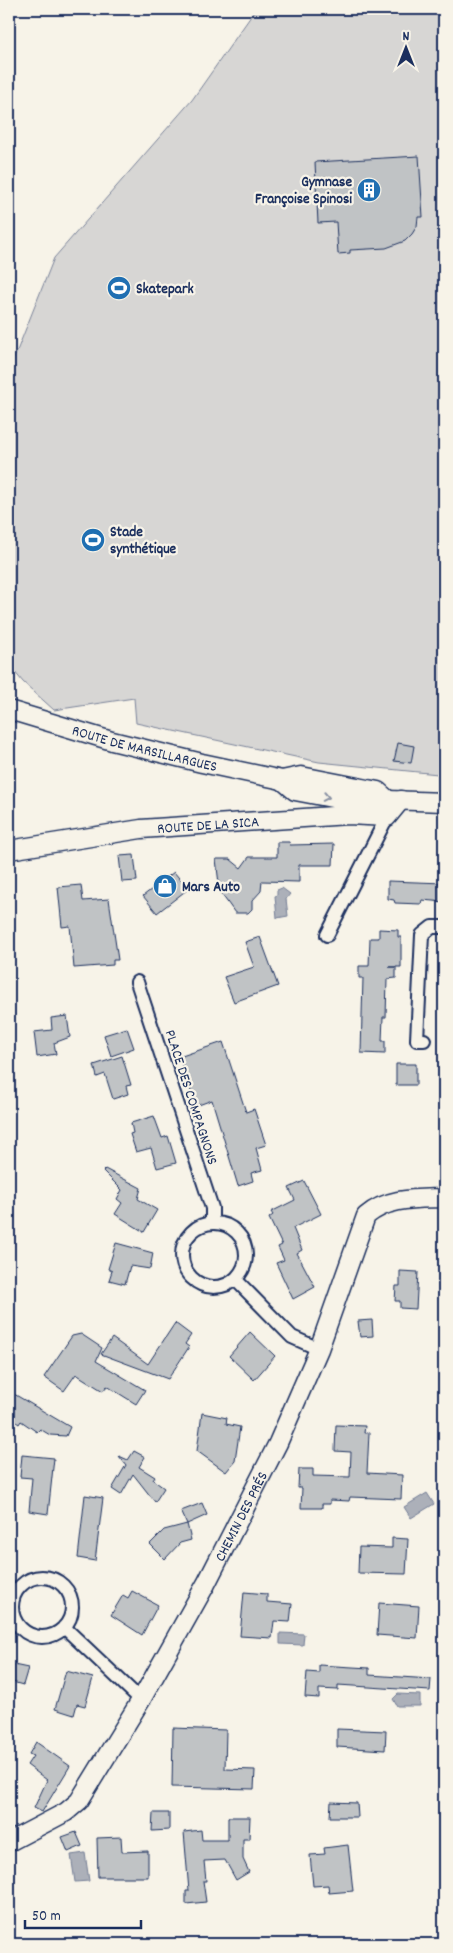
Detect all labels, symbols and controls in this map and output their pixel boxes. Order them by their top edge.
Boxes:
north arrow [380,22,430,72]
text: N [403,27,410,47]
place label: Gymnase Françoise Spinosi [255,172,352,211]
building icon: Gymnase Françoise Spinosi [356,177,382,203]
sports icon: Skatepark [106,275,132,301]
place label: Skatepark [136,279,194,301]
place label: Stade synthétique [110,522,177,561]
sports icon: Stade synthétique [80,527,106,553]
street label: ROUTE DE MARSILLARGUES [69,721,219,779]
one-way arrow [322,791,331,802]
street label: ROUTE DE LA SICA [157,812,260,841]
shop icon: Mars Auto [152,873,178,899]
place label: Mars Auto [182,877,240,899]
street label: PLACE DES COMPAGNONS [158,1027,222,1168]
street label: CHEMIN DES PRÉS [210,1468,275,1566]
scale bar [25,1898,141,1930]
text: 50 m [32,1906,61,1928]

